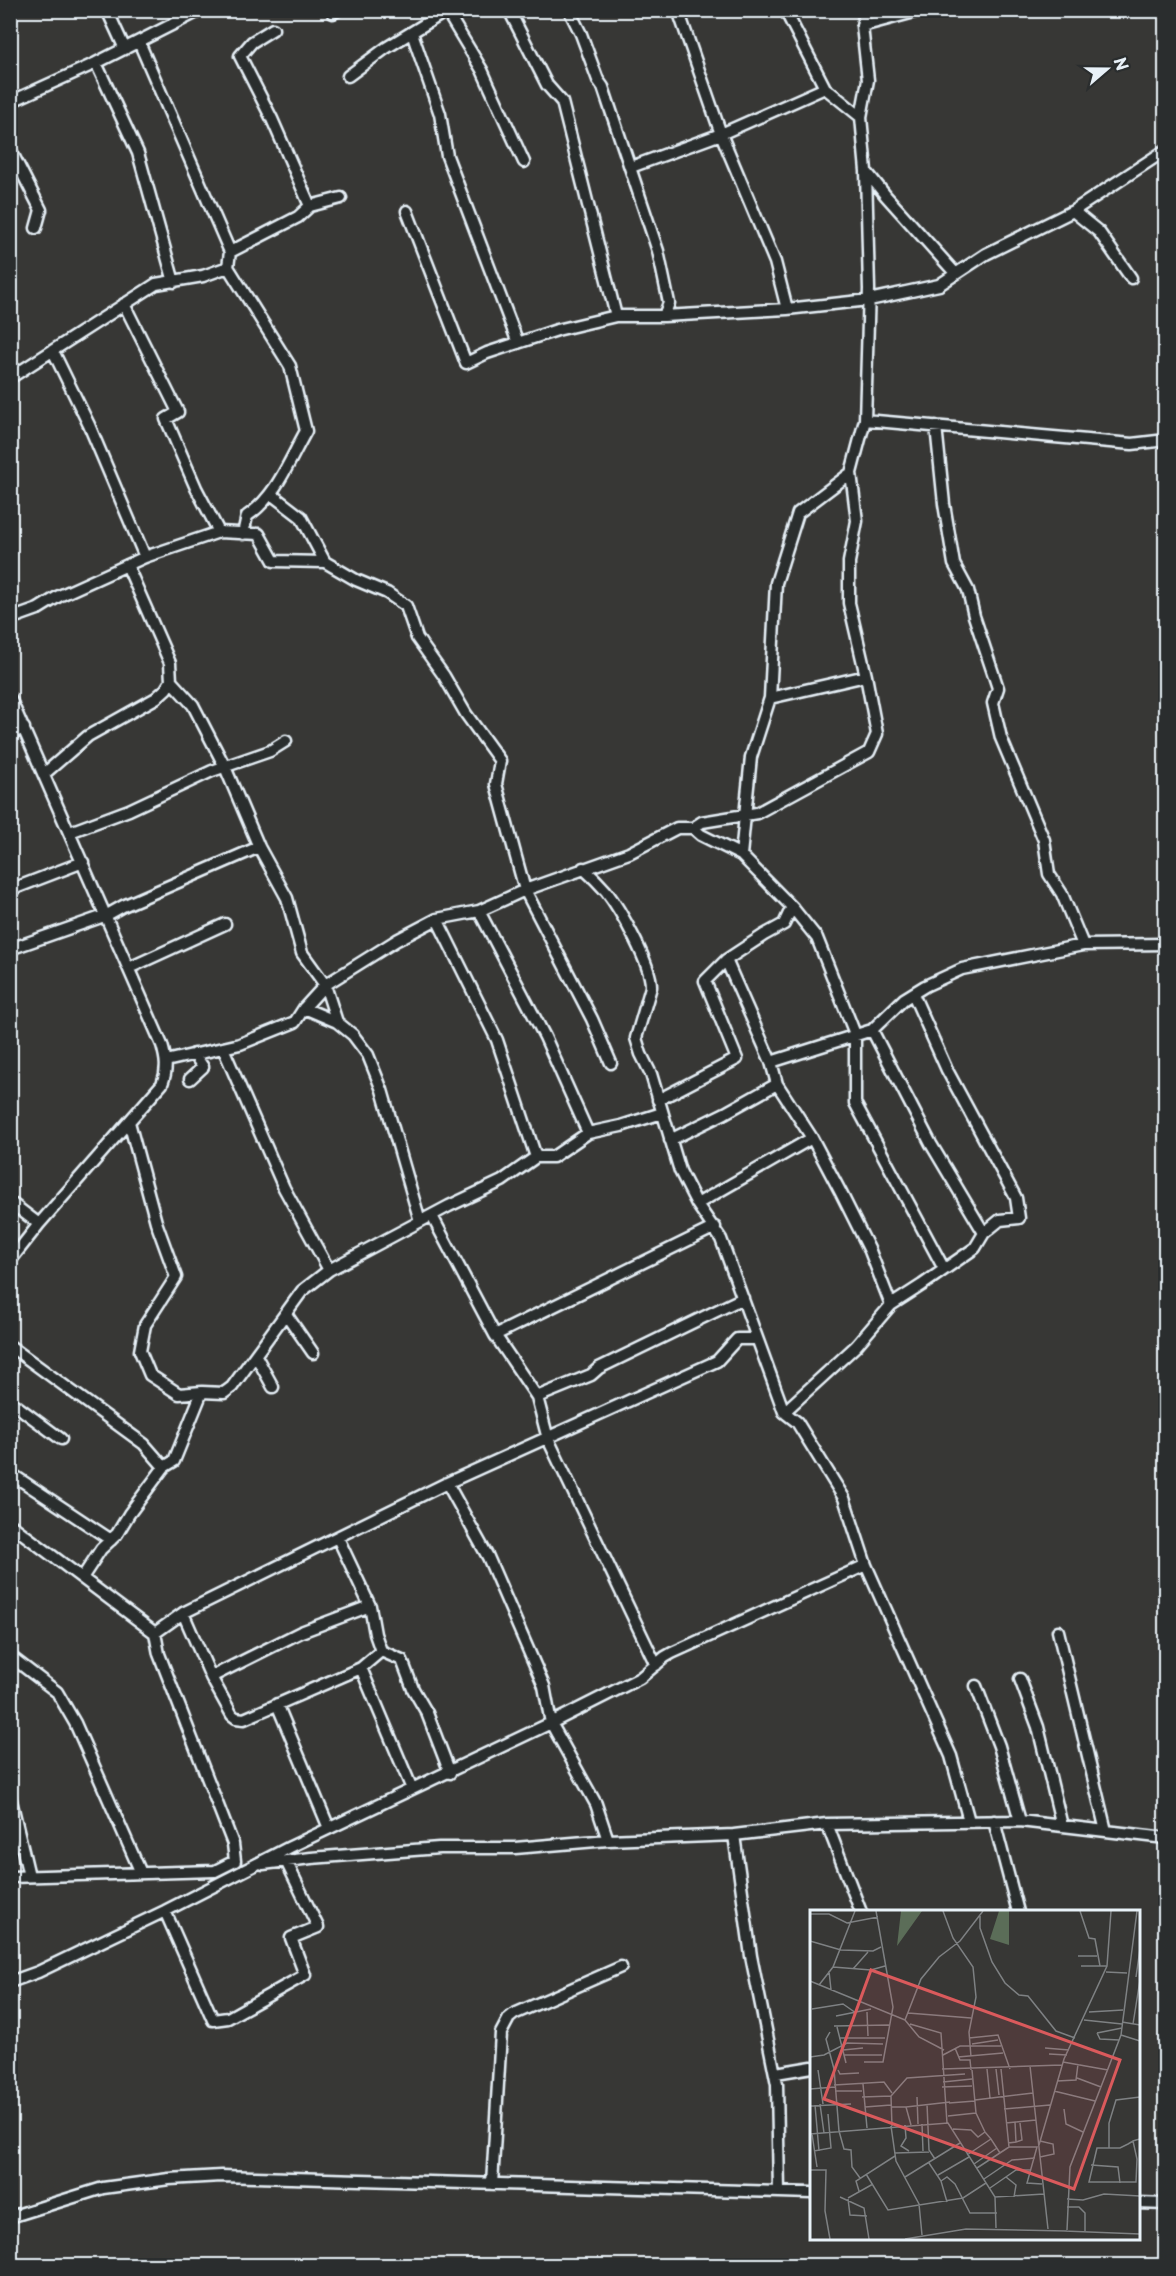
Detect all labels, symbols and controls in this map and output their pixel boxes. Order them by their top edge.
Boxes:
north arrow [1077,39,1137,99]
text: N [1109,53,1135,74]
inset map [810,1910,1140,2240]

